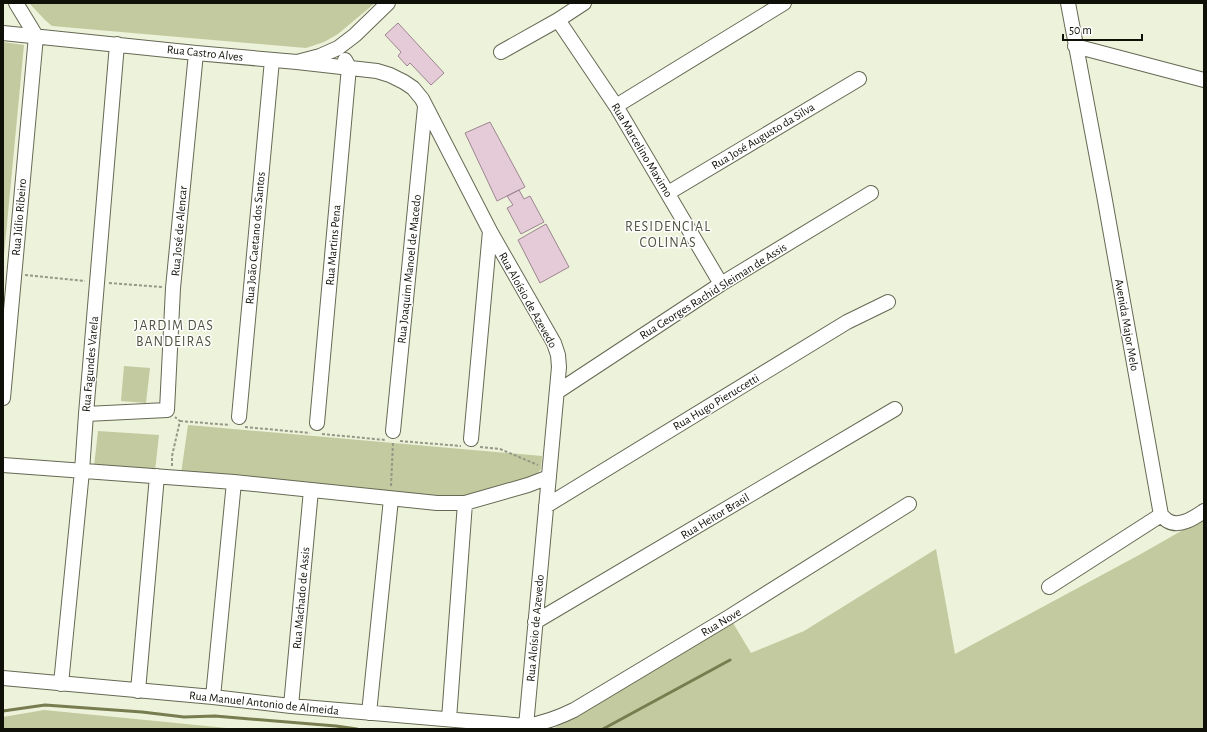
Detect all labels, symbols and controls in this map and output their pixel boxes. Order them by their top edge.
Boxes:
scale bar [1063,16,1142,42]
text: 50 m [1069,24,1092,36]
street label: Rua Castro Alves [166,43,244,63]
street label: Rua José Augusto da Silva [709,100,817,171]
street label: Rua Marcelino Maximo [609,101,675,199]
street label: Rua João Caetano dos Santos [243,171,267,305]
street label: Rua Júlio Ribeiro [10,178,28,256]
street label: Rua José de Alencar [169,185,189,277]
street label: Rua Joaquim Manoel de Macedo [395,194,423,344]
street label: Rua Martins Pena [323,204,343,286]
district label: RESIDENCIAL COLINAS [625,220,711,250]
street label: Rua Georges Rachid Sleiman de Assis [637,241,789,341]
street label: Rua Aloísio de Azevedo [497,250,559,350]
street label: Avenida Major Melo [1112,278,1141,372]
street label: Rua Fagundes Varela [80,315,100,412]
district label: JARDIM DAS BANDEIRAS [134,319,214,349]
street label: Rua Hugo Pieruccetti [671,372,761,432]
street label: Rua Heitor Brasil [679,491,751,541]
street label: Rua Machado de Assis [291,547,311,649]
street label: Rua Aloísio de Azevedo [524,574,546,682]
street label: Rua Nove [699,605,743,639]
street label: Rua Manuel Antonio de Almeida [189,689,340,717]

